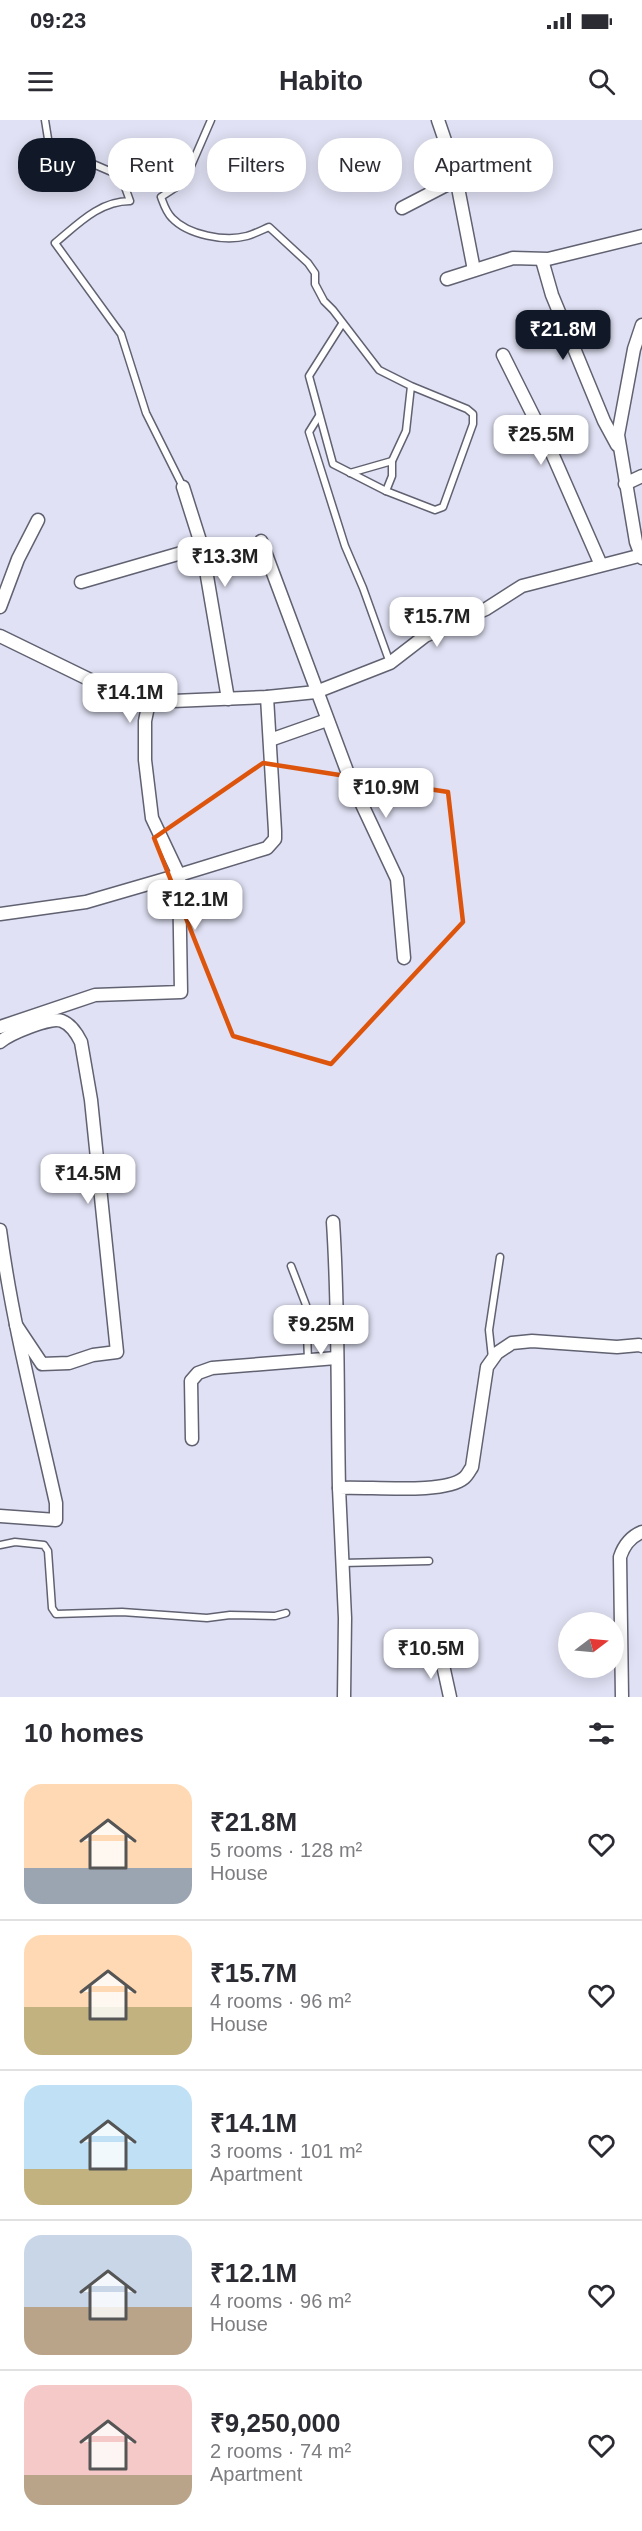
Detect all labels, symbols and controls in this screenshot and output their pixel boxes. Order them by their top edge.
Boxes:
text: 09:23 [30,8,86,33]
icon: menu [24,65,57,98]
icon: search [585,65,618,98]
text: Habito [279,66,363,96]
chip: Buy [18,138,96,192]
chip: Rent [108,138,195,192]
chip: Filters [207,138,306,192]
chip: New [318,138,402,192]
chip: Apartment [414,138,553,192]
pin: ₹21.8M [514,310,612,361]
text: ₹21.8M [529,318,597,340]
pin: ₹25.5M [492,415,590,466]
text: ₹25.5M [507,423,575,445]
pin: ₹13.3M [176,537,274,588]
text: ₹13.3M [191,545,259,567]
pin: ₹15.7M [388,597,486,648]
text: ₹15.7M [403,605,471,627]
pin: ₹14.1M [81,673,179,724]
text: ₹14.1M [96,681,164,703]
pin: ₹10.9M [337,768,435,819]
text: ₹10.9M [352,776,420,798]
pin: ₹12.1M [146,880,244,931]
text: ₹12.1M [161,888,229,910]
pin: ₹14.5M [39,1154,137,1205]
text: ₹14.5M [54,1162,122,1184]
pin: ₹9.25M [272,1305,370,1356]
text: ₹9.25M [287,1313,355,1335]
north arrow [558,1612,624,1678]
map controls [558,1612,624,1678]
pin: ₹10.5M [382,1629,480,1680]
text: ₹10.5M [397,1637,465,1659]
icon: filters [585,1717,618,1750]
text: 10 homes [24,1718,144,1748]
text: ₹21.8M [210,1807,297,1837]
icon: home [72,1808,144,1880]
icon: heart [585,1828,618,1861]
text: 5 rooms · 128 m² [210,1839,362,1861]
text: House [210,1862,268,1884]
text: ₹15.7M [210,1958,297,1988]
icon: home [72,1959,144,2031]
icon: heart [585,1979,618,2012]
text: 4 rooms · 96 m² [210,1990,351,2012]
text: House [210,2013,268,2035]
text: ₹14.1M [210,2108,297,2138]
icon: home [72,2109,144,2181]
icon: heart [585,2129,618,2162]
text: 3 rooms · 101 m² [210,2140,362,2162]
text: Apartment [210,2163,302,2185]
text: ₹12.1M [210,2258,297,2288]
icon: home [72,2259,144,2331]
icon: heart [585,2279,618,2312]
text: 4 rooms · 96 m² [210,2290,351,2312]
text: House [210,2313,268,2335]
text: ₹9,250,000 [210,2408,341,2438]
icon: home [72,2409,144,2481]
icon: heart [585,2429,618,2462]
text: 2 rooms · 74 m² [210,2440,351,2462]
text: Apartment [210,2463,302,2485]

